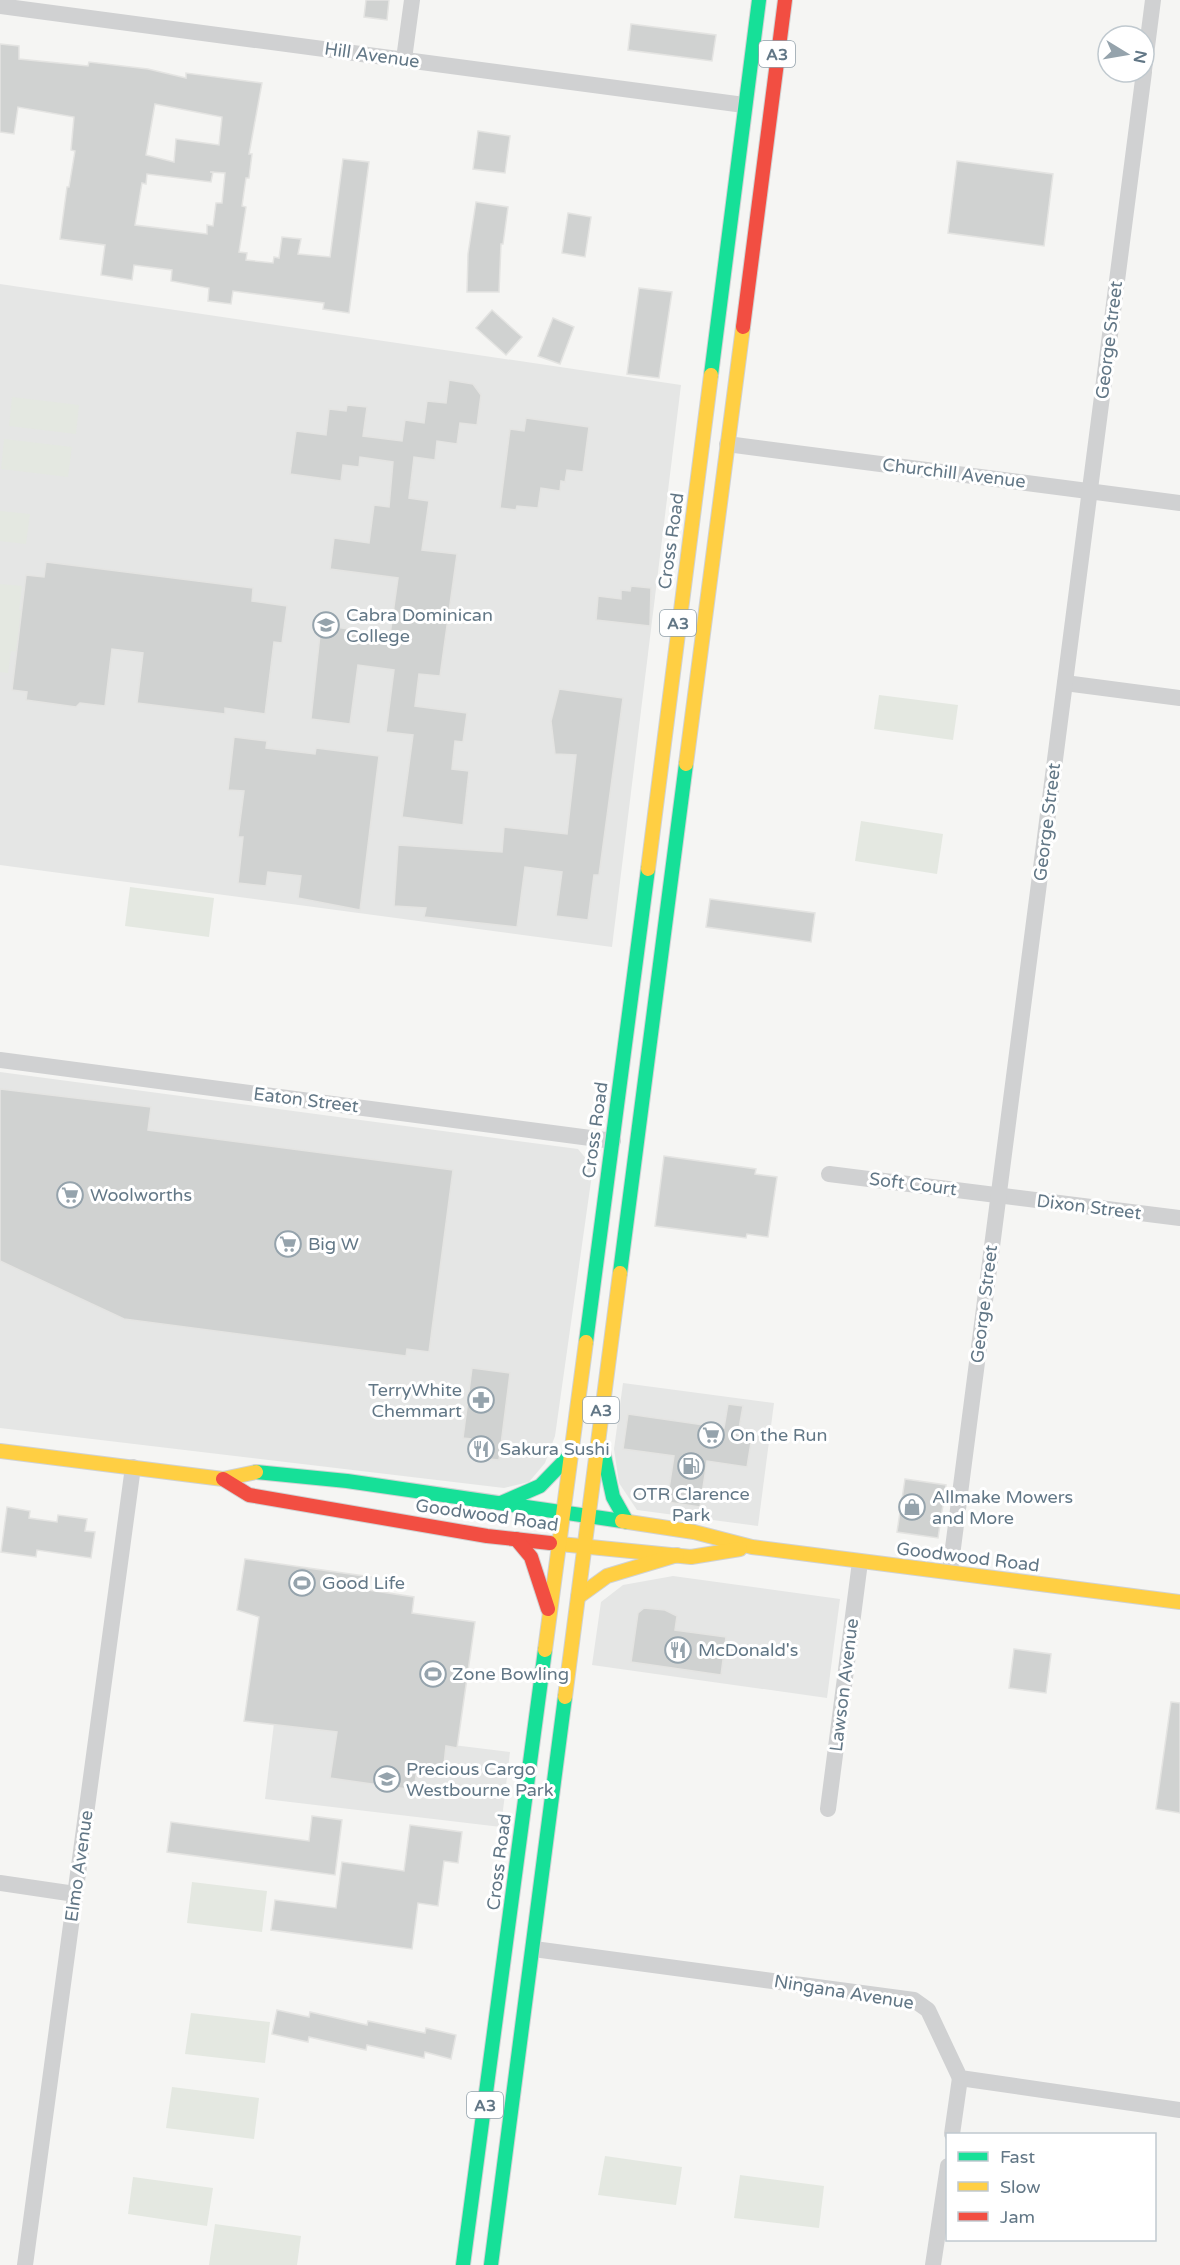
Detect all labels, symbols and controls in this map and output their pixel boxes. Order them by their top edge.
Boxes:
north arrow [1096,24,1156,84]
street label: Hill Avenue [323,37,421,73]
road number: A3 [759,41,795,67]
text: N [1129,48,1151,65]
street label: George Street [1091,279,1127,400]
street label: Churchill Avenue [881,453,1027,493]
street label: Cross Road [653,491,689,591]
place label: Cabra Dominican College [346,604,493,647]
school or university icon: Cabra Dominican College [311,610,341,640]
road number: A3 [660,610,696,636]
street label: George Street [1029,761,1065,882]
street label: Cross Road [577,1080,613,1180]
street label: Eaton Street [252,1083,360,1117]
street label: Soft Court [868,1168,958,1200]
supermarket icon: Woolworths [55,1180,85,1210]
place label: Woolworths [90,1184,192,1206]
street label: Dixon Street [1035,1190,1143,1224]
supermarket icon: Big W [273,1229,303,1259]
place label: Big W [308,1233,359,1255]
street label: George Street [966,1243,1002,1364]
place label: TerryWhite Chemmart [368,1379,462,1422]
pharmacy icon: TerryWhite Chemmart [466,1385,496,1415]
road number: A3 [583,1397,619,1423]
supermarket icon: On the Run [696,1420,726,1450]
place label: On the Run [730,1424,828,1446]
restaurant icon: Sakura Sushi [466,1434,496,1464]
place label: Sakura Sushi [500,1438,610,1460]
fuel station icon: OTR Clarence Park [676,1451,706,1481]
place label: OTR Clarence Park [632,1483,750,1526]
place label: Allmake Mowers and More [932,1486,1073,1529]
shop icon: Allmake Mowers and More [897,1492,927,1522]
street label: Goodwood Road [414,1494,560,1536]
street label: Goodwood Road [895,1537,1041,1577]
sports icon: Good Life [287,1568,317,1598]
place label: Good Life [322,1572,405,1594]
street label: Lawson Avenue [825,1617,863,1753]
restaurant icon: McDonald's [663,1635,693,1665]
place label: McDonald's [698,1639,798,1661]
sports icon: Zone Bowling [418,1659,448,1689]
place label: Zone Bowling [452,1663,569,1685]
place label: Precious Cargo Westbourne Park [406,1758,554,1801]
school or university icon: Precious Cargo Westbourne Park [372,1764,402,1794]
street label: Elmo Avenue [60,1809,98,1923]
street label: Cross Road [482,1812,516,1912]
street label: Ningana Avenue [772,1970,916,2014]
road number: A3 [467,2092,503,2118]
legend [946,2133,1156,2241]
text: Fast [1000,2146,1035,2168]
text: Slow [1000,2176,1041,2198]
text: Jam [1000,2206,1035,2228]

